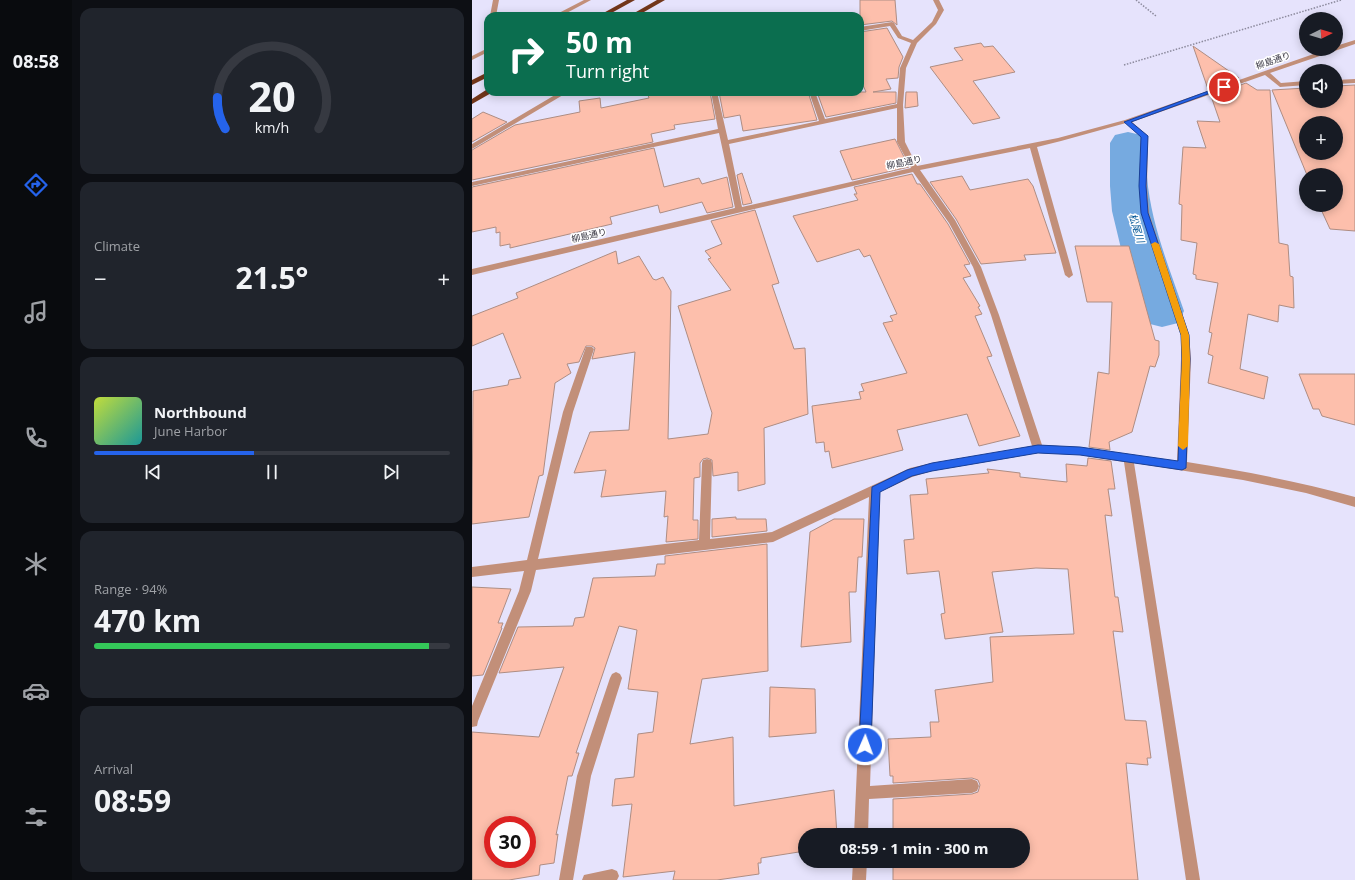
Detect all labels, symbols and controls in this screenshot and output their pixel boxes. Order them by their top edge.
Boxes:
north arrow [1299,12,1343,56]
map controls [1299,12,1343,212]
text: 50 m [566,23,633,61]
icon: right [500,28,552,80]
street label: 柳島通り [1254,48,1292,72]
text: 08:58 [13,49,59,73]
text: Turn right [566,59,649,83]
button: sound [1299,64,1343,108]
text: 20 [248,68,296,124]
pin [1207,70,1241,104]
icon: arrive [1213,76,1235,98]
button: + [1299,116,1343,160]
text: km/h [255,118,289,137]
street label: 柳島通り [885,152,923,172]
button: − [1299,168,1343,212]
icon: directions [22,171,50,199]
water label: 松尾川 [1126,212,1148,245]
street label: 柳島通り [570,225,608,245]
text: Climate [94,237,140,255]
text: 21.5° [236,257,308,298]
text: − [94,263,107,293]
text: + [437,263,450,293]
icon: music [22,298,50,326]
text: Northbound [154,402,247,422]
text: June Harbor [154,422,227,440]
icon: phone [22,424,50,452]
icon: previous [142,461,164,483]
icon: pause [261,461,283,483]
icon: next [380,461,402,483]
icon: climate [22,550,50,578]
text: Range · 94% [94,580,167,598]
text: 470 km [94,600,201,641]
icon: car [22,677,50,705]
position arrow [844,724,886,766]
text: Arrival [94,760,133,778]
text: 08:59 [94,780,171,821]
icon: filters [22,803,50,831]
speed limit sign: 30 [484,816,536,868]
text: 08:59 · 1 min · 300 m [840,838,988,858]

